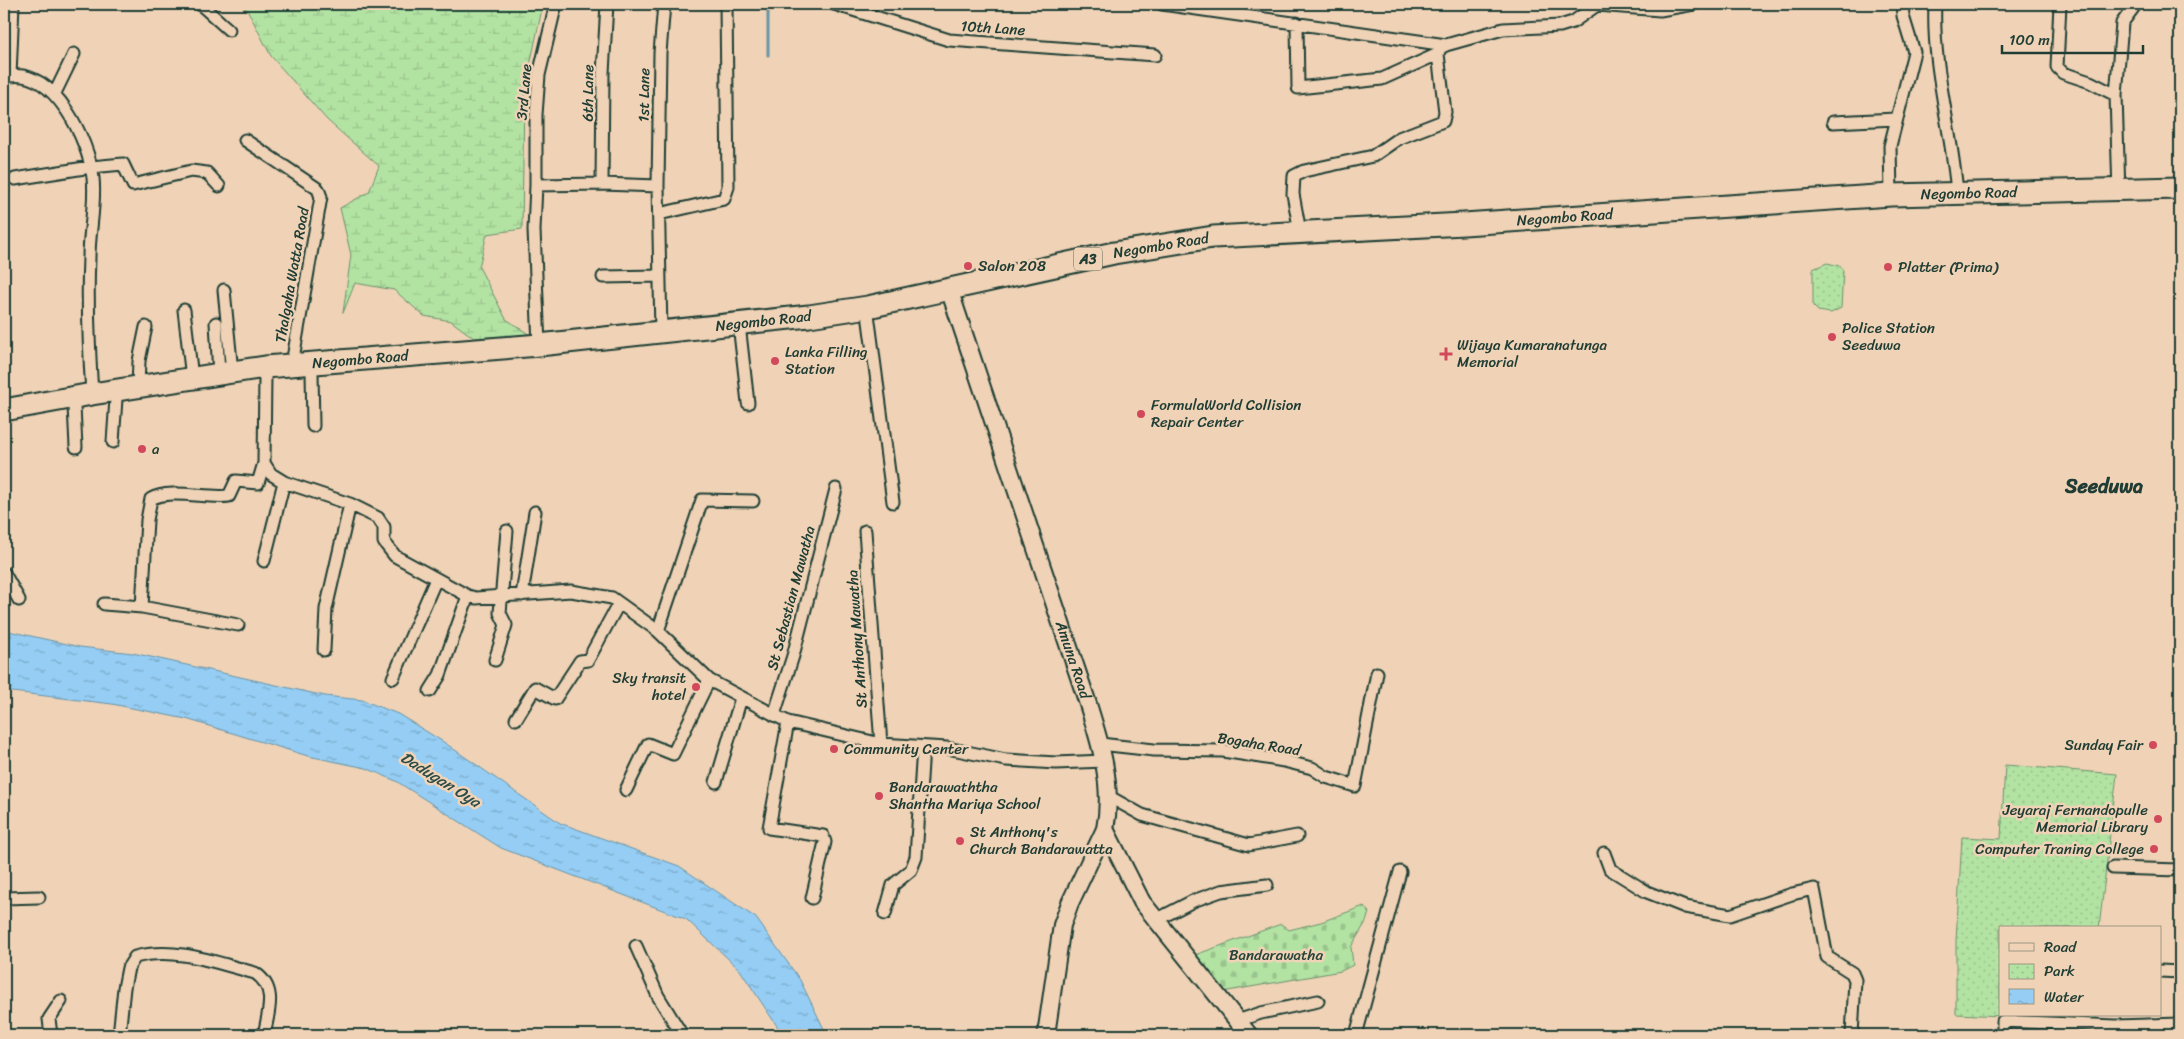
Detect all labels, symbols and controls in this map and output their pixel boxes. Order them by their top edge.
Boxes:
street label: 10th Lane [960,13,1026,43]
scale bar [2002,22,2143,54]
text: 100 m [2009,27,2050,53]
street label: 3rd Lane [509,62,539,121]
street label: 6th Lane [575,64,602,122]
street label: 1st Lane [631,67,657,122]
street label: Negombo Road [1920,179,2018,207]
street label: Negombo Road [1516,201,1615,233]
street label: Thalgaha Watta Road [267,204,317,345]
street label: Negombo Road [1111,225,1212,266]
road number: A3 [1074,248,1102,270]
place label: Salon 208 [978,253,1046,279]
place label: Platter (Prima) [1898,254,1999,280]
marker: Salon 208 [962,260,974,272]
marker: Platter (Prima) [1882,261,1894,273]
street label: Negombo Road [714,303,814,339]
place label: Police Station Seeduwa [1842,315,1935,358]
marker: Police Station Seeduwa [1826,331,1838,343]
place label: Wijaya Kumaranatunga Memorial [1457,332,1608,375]
place label: Lanka Filling Station [785,339,868,382]
street label: Negombo Road [311,342,410,376]
marker: Wijaya Kumaranatunga Memorial [1439,347,1453,361]
marker: Lanka Filling Station [769,355,781,367]
place label: FormulaWorld Collision Repair Center [1151,392,1301,435]
marker: FormulaWorld Collision Repair Center [1135,408,1147,420]
place label: a [152,436,160,462]
marker: a [136,443,148,455]
district label: Seeduwa [2064,469,2143,504]
street label: St Sebastian Mawatha [759,522,823,673]
street label: St Anthony Mawatha [839,568,875,709]
street label: Amuna Road [1048,616,1099,703]
place label: Sky transit hotel [612,665,687,708]
marker: Sky transit hotel [690,681,702,693]
street label: Bogaha Road [1216,725,1303,764]
place label: Sunday Fair [2064,732,2144,758]
place label: Community Center [844,736,969,762]
marker: Sunday Fair [2147,739,2159,751]
water label: Dadugan Oya [395,743,488,817]
marker: Community Center [828,743,840,755]
place label: Bandarawaththa Shantha Mariya School [889,774,1041,817]
marker: Bandarawaththa Shantha Mariya School [873,790,885,802]
place label: Jeyaraj Fernandopulle Memorial Library [2002,797,2148,840]
marker: Jeyaraj Fernandopulle Memorial Library [2152,813,2164,825]
place label: St Anthony's Church Bandarawatta [970,819,1113,862]
marker: St Anthony's Church Bandarawatta [954,835,966,847]
place label: Computer Traning College [1975,836,2144,862]
marker: Computer Traning College [2148,843,2160,855]
legend [1999,926,2162,1016]
text: Road [2044,934,2077,960]
park label: Bandarawatha [1229,942,1323,968]
text: Park [2044,958,2075,984]
text: Water [2044,984,2084,1010]

